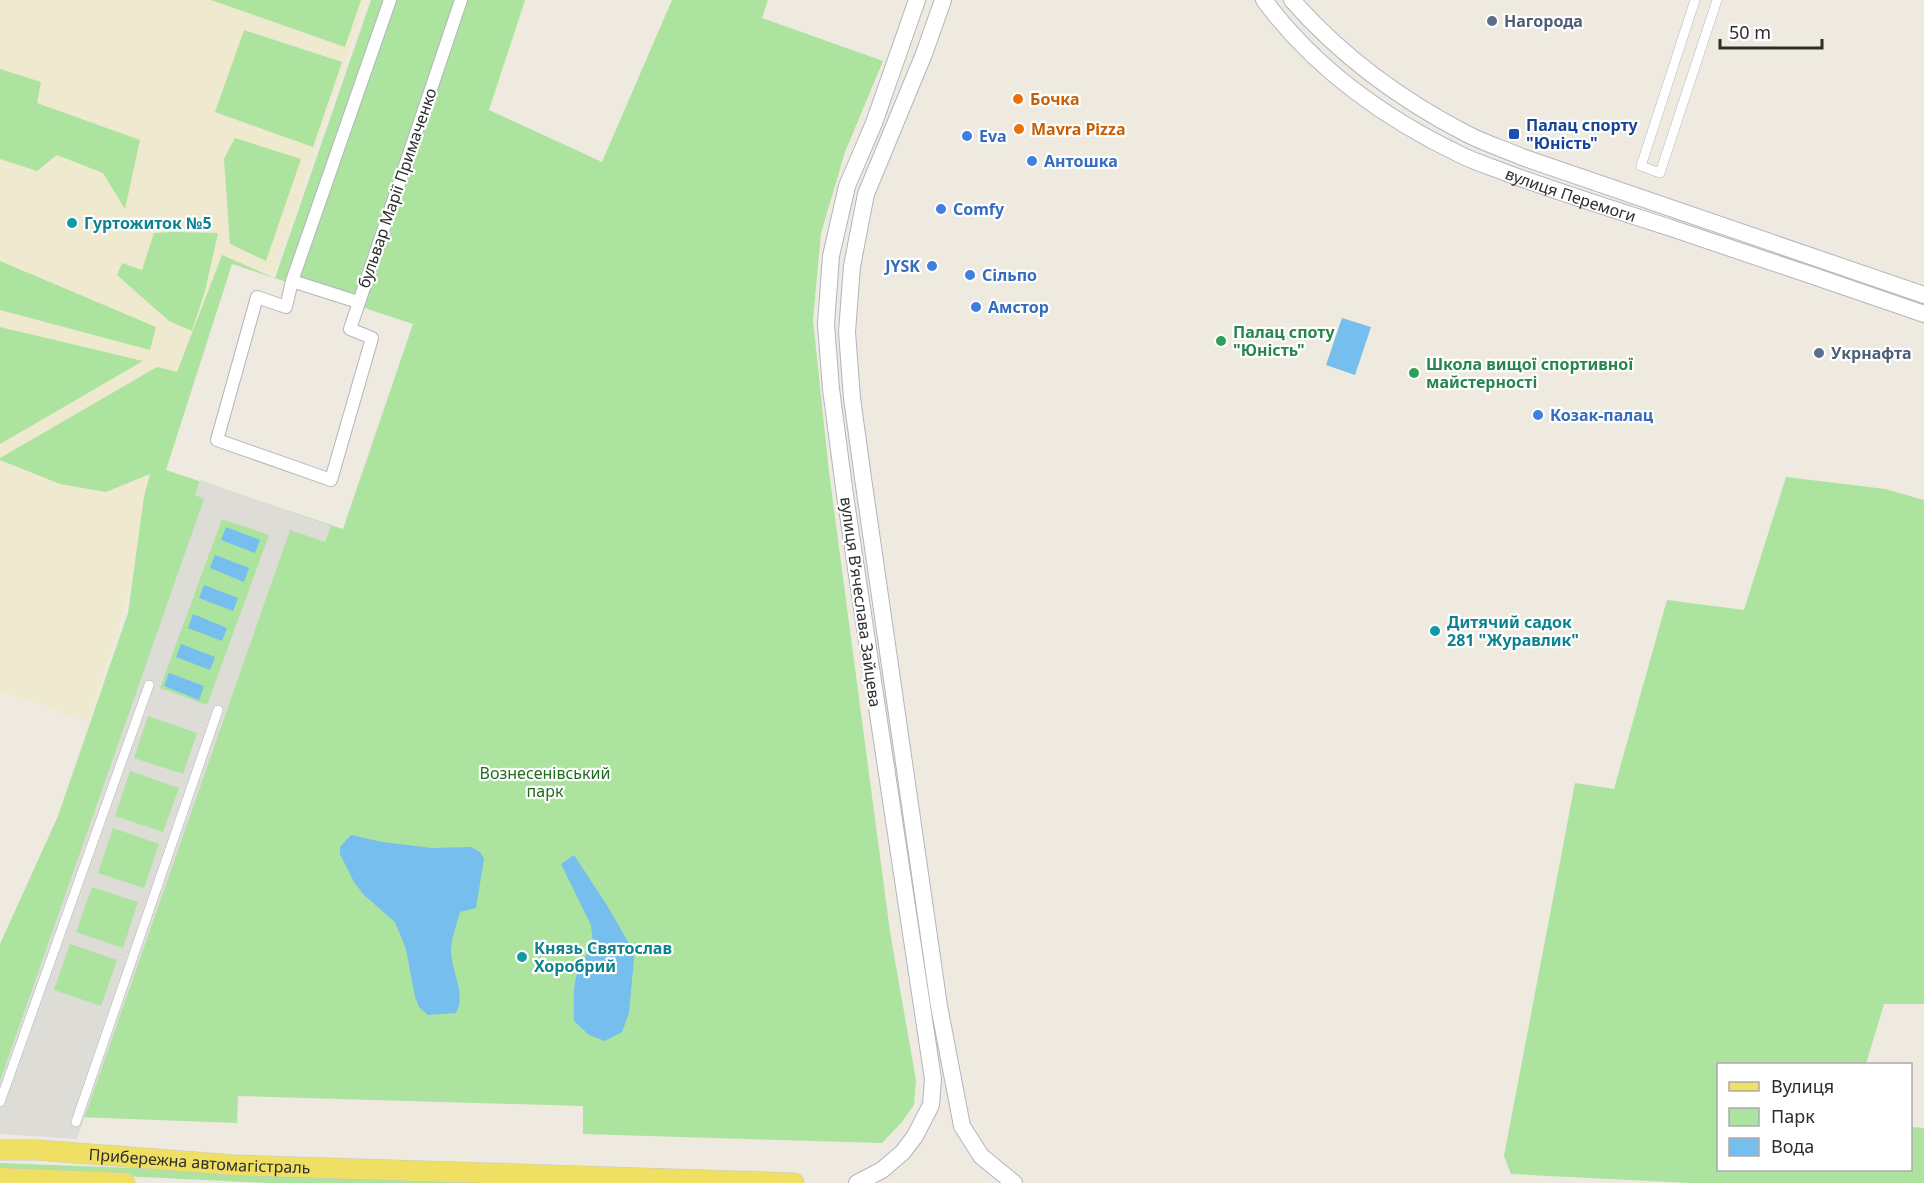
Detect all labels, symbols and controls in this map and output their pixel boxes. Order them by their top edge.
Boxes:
place label: Нагорода [1504,10,1583,32]
scale bar [1720,12,1822,50]
marker: Нагорода [1485,14,1499,28]
text: 50 m [1729,20,1771,44]
street label: бульвар Марії Примаченко [352,85,442,291]
place label: Бочка [1030,88,1079,110]
marker: Бочка [1011,92,1025,106]
place label: Палац спорту "Юність" [1526,114,1639,154]
place label: Mavra Pizza [1031,118,1125,140]
marker: Mavra Pizza [1012,122,1026,136]
place label: Eva [979,125,1007,147]
marker: Палац спорту "Юність" [1507,127,1521,141]
marker: Eva [960,129,974,143]
place label: Антошка [1044,150,1118,172]
marker: Антошка [1025,154,1039,168]
street label: вулиця Перемоги [1502,162,1639,227]
place label: Comfy [953,198,1005,220]
marker: Comfy [934,202,948,216]
place label: Гуртожиток №5 [84,212,212,234]
marker: Гуртожиток №5 [65,216,79,230]
place label: JYSK [883,255,920,277]
marker: JYSK [925,259,939,273]
place label: Сільпо [982,264,1037,286]
marker: Сільпо [963,268,977,282]
place label: Амстор [988,296,1049,318]
marker: Амстор [969,300,983,314]
place label: Палац споту "Юність" [1233,321,1335,361]
marker: Палац споту "Юність" [1214,334,1228,348]
place label: Укрнафта [1831,342,1912,364]
marker: Укрнафта [1812,346,1826,360]
place label: Школа вищої спортивної майстерності [1426,353,1633,393]
marker: Школа вищої спортивної майстерності [1407,366,1421,380]
place label: Козак-палац [1550,404,1654,426]
marker: Козак-палац [1531,408,1545,422]
street label: вулиця Вʼячеслава Зайцева [835,495,887,709]
place label: Дитячий садок 281 "Журавлик" [1447,611,1579,651]
marker: Дитячий садок 281 "Журавлик" [1428,624,1442,638]
park label: Вознесенівський парк [480,762,610,802]
place label: Князь Святослав Хоробрий [534,937,672,977]
marker: Князь Святослав Хоробрий [515,950,529,964]
legend [1717,1063,1912,1171]
text: Вулиця [1771,1074,1834,1098]
text: Парк [1771,1104,1815,1128]
text: Вода [1771,1134,1814,1158]
street label: Прибережна автомагістраль [88,1143,311,1178]

